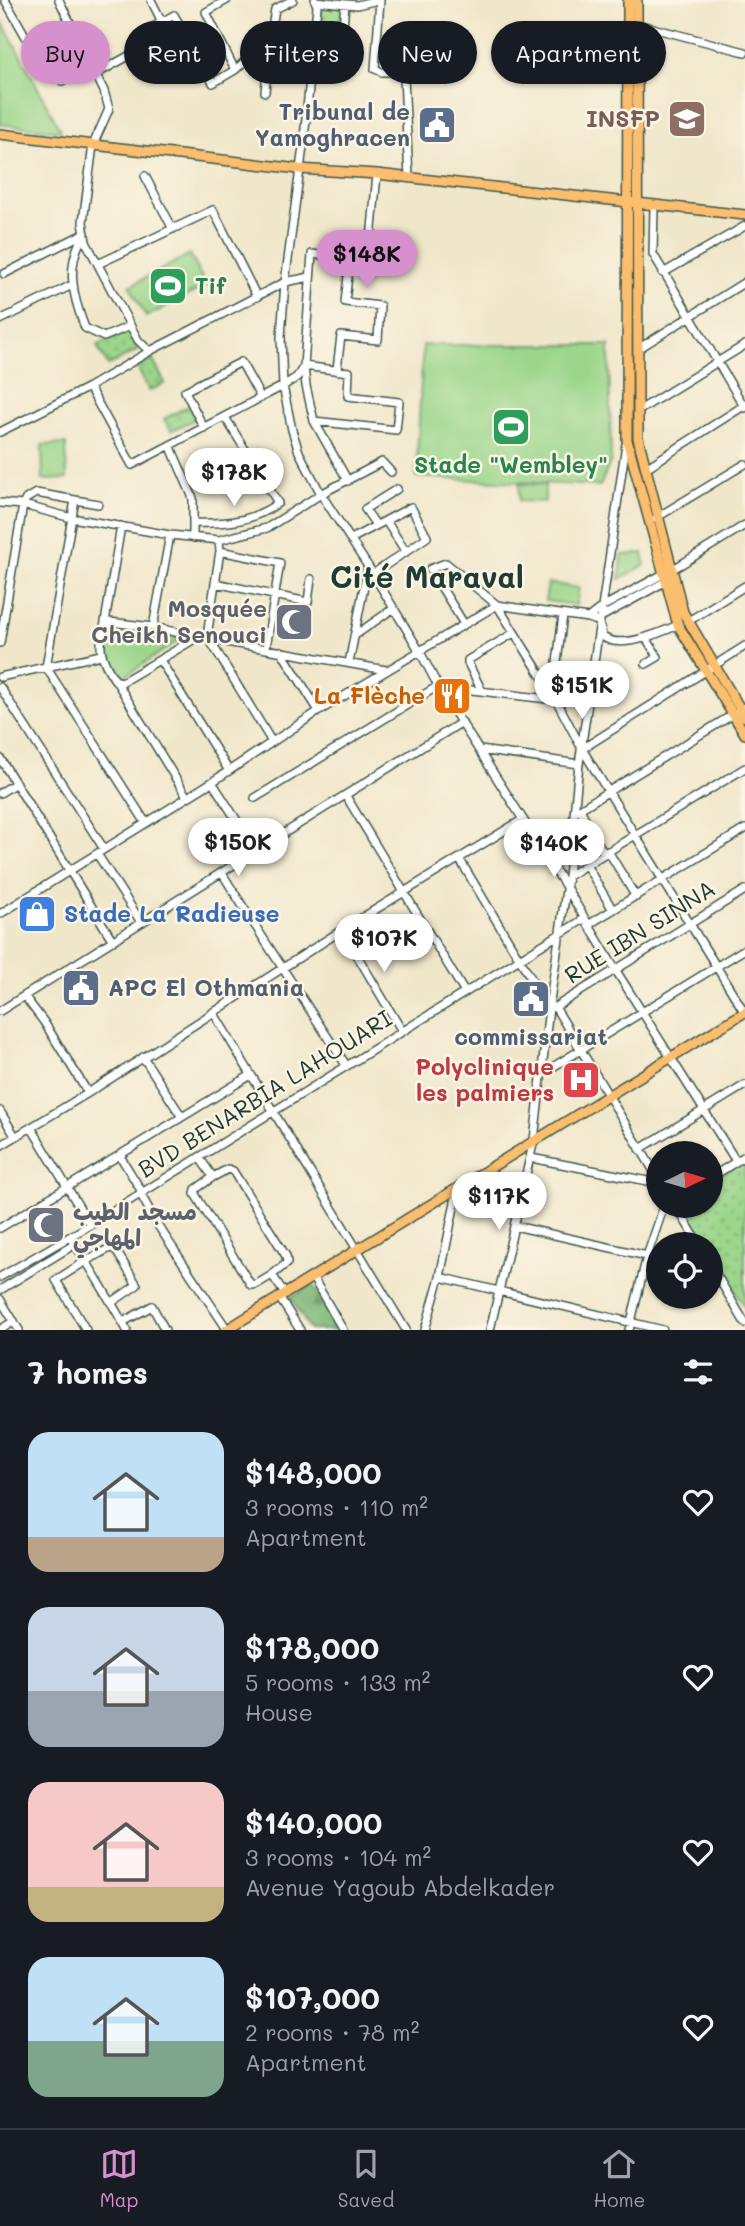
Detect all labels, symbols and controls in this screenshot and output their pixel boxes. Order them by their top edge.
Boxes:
chip: Buy [21,21,110,84]
chip: Rent [124,21,226,84]
chip: Filters [240,21,364,84]
chip: New [378,21,477,84]
chip: Apartment [491,21,666,84]
place label: Tribunal de Yamoghracen [255,96,410,152]
school or university icon: INSFP [666,98,708,140]
place label: INSFP [586,103,660,133]
public building icon: Tribunal de Yamoghracen [416,104,458,146]
pin: $148K [318,230,416,290]
text: $148K [333,238,401,268]
sports icon: Tif [147,265,189,307]
place label: Tif [195,270,227,300]
sports icon: Stade "Wembley" [490,406,532,448]
pin: $178K [185,448,283,508]
place label: Stade "Wembley" [414,449,608,479]
text: $178K [201,456,267,486]
district label: Cité Maraval [330,556,524,596]
place label: Mosquée Cheikh Senouci [91,593,267,649]
mosque icon: Mosquée Cheikh Senouci [273,601,315,643]
pin: $151K [533,662,631,721]
text: $151K [550,669,614,699]
restaurant icon: La Flèche [431,675,473,717]
place label: La Flèche [314,680,425,710]
pin: $150K [189,818,287,878]
pin: $140K [505,820,603,879]
text: $150K [204,826,272,856]
text: $140K [520,827,588,857]
street label: RUE IBN SINNA [559,873,720,989]
shop icon: Stade La Radieuse [16,893,58,935]
place label: Stade La Radieuse [64,898,280,928]
pin: $107K [335,914,433,974]
text: $107K [350,922,418,952]
public building icon: APC El Othmania [60,967,102,1009]
place label: APC El Othmania [108,972,304,1002]
public building icon: commissariat [510,978,552,1020]
street label: BVD BENARBIA LAHOUARI [132,1003,397,1184]
place label: commissariat [454,1021,608,1051]
place label: Polyclinique les palmiers [415,1051,554,1107]
hospital icon: Polyclinique les palmiers [560,1059,602,1101]
north arrow [646,1141,723,1218]
map controls [646,1141,723,1309]
pin: $117K [450,1172,548,1232]
text: $117K [468,1180,530,1210]
place label: مسجد الطيب المهاجي [73,1196,197,1259]
mosque icon: مسجد الطيب المهاجي [25,1204,67,1246]
button: locate [646,1232,723,1309]
text: 7 homes [28,1352,148,1392]
icon: filters [679,1353,717,1391]
text: $148,000 [245,1452,382,1492]
icon: home [84,1460,168,1544]
icon: heart [679,1483,717,1521]
text: 3 rooms · 110 m² [245,1492,428,1522]
text: Apartment [245,1522,367,1552]
text: $178,000 [245,1627,379,1667]
icon: home [84,1635,168,1719]
icon: heart [679,1658,717,1696]
text: 5 rooms · 133 m² [245,1667,430,1697]
text: House [245,1697,313,1727]
text: $140,000 [245,1802,382,1842]
icon: home [84,1810,168,1894]
icon: heart [679,1833,717,1871]
text: 3 rooms · 104 m² [245,1842,431,1872]
text: Avenue Yagoub Abdelkader [245,1872,555,1902]
text: $107,000 [245,1977,380,2017]
icon: home [84,1985,168,2069]
icon: heart [679,2008,717,2046]
text: 2 rooms · 78 m² [245,2017,419,2047]
text: Apartment [245,2047,367,2077]
tab: Map [100,2145,138,2212]
tab: Saved [338,2145,394,2212]
tab: Home [594,2145,645,2212]

